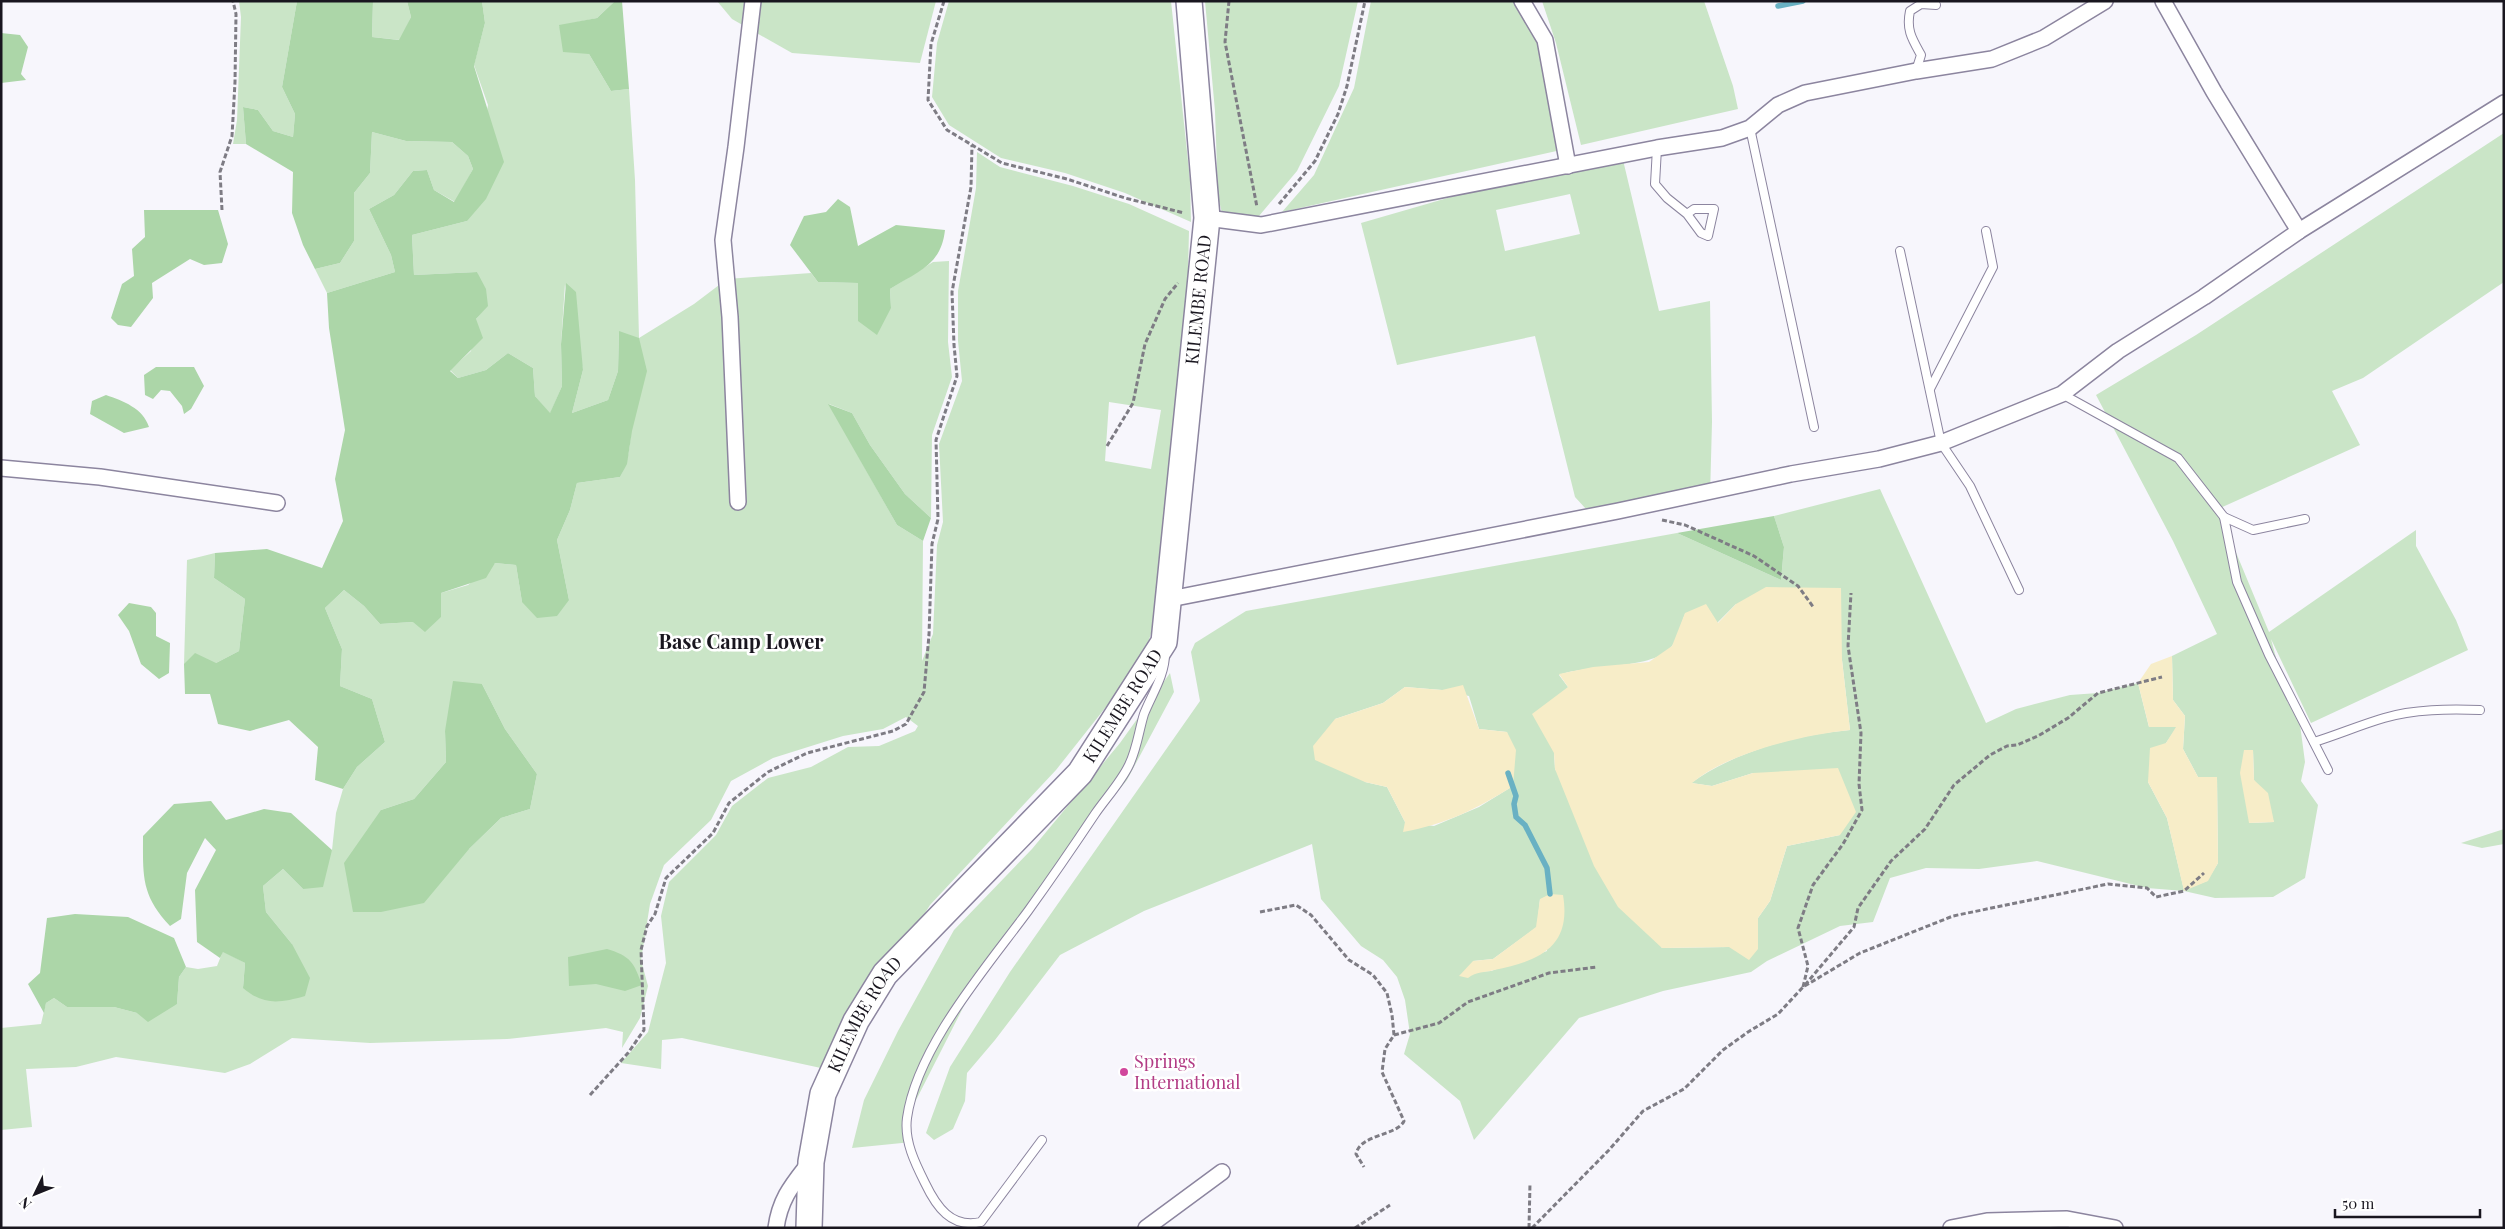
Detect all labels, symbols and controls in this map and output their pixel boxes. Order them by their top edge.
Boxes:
street label: KILEMBE ROAD [1179,234,1216,366]
district label: Base Camp Lower [658,627,824,654]
street label: KILEMBE ROAD [1077,644,1167,767]
street label: KILEMBE ROAD [821,951,907,1076]
place label: Springs International [1134,1049,1240,1094]
marker: Springs International [1118,1066,1130,1078]
north arrow [10,1169,60,1219]
scale bar [2335,1186,2480,1218]
text: N [15,1193,36,1213]
text: 50 m [2342,1193,2375,1213]

